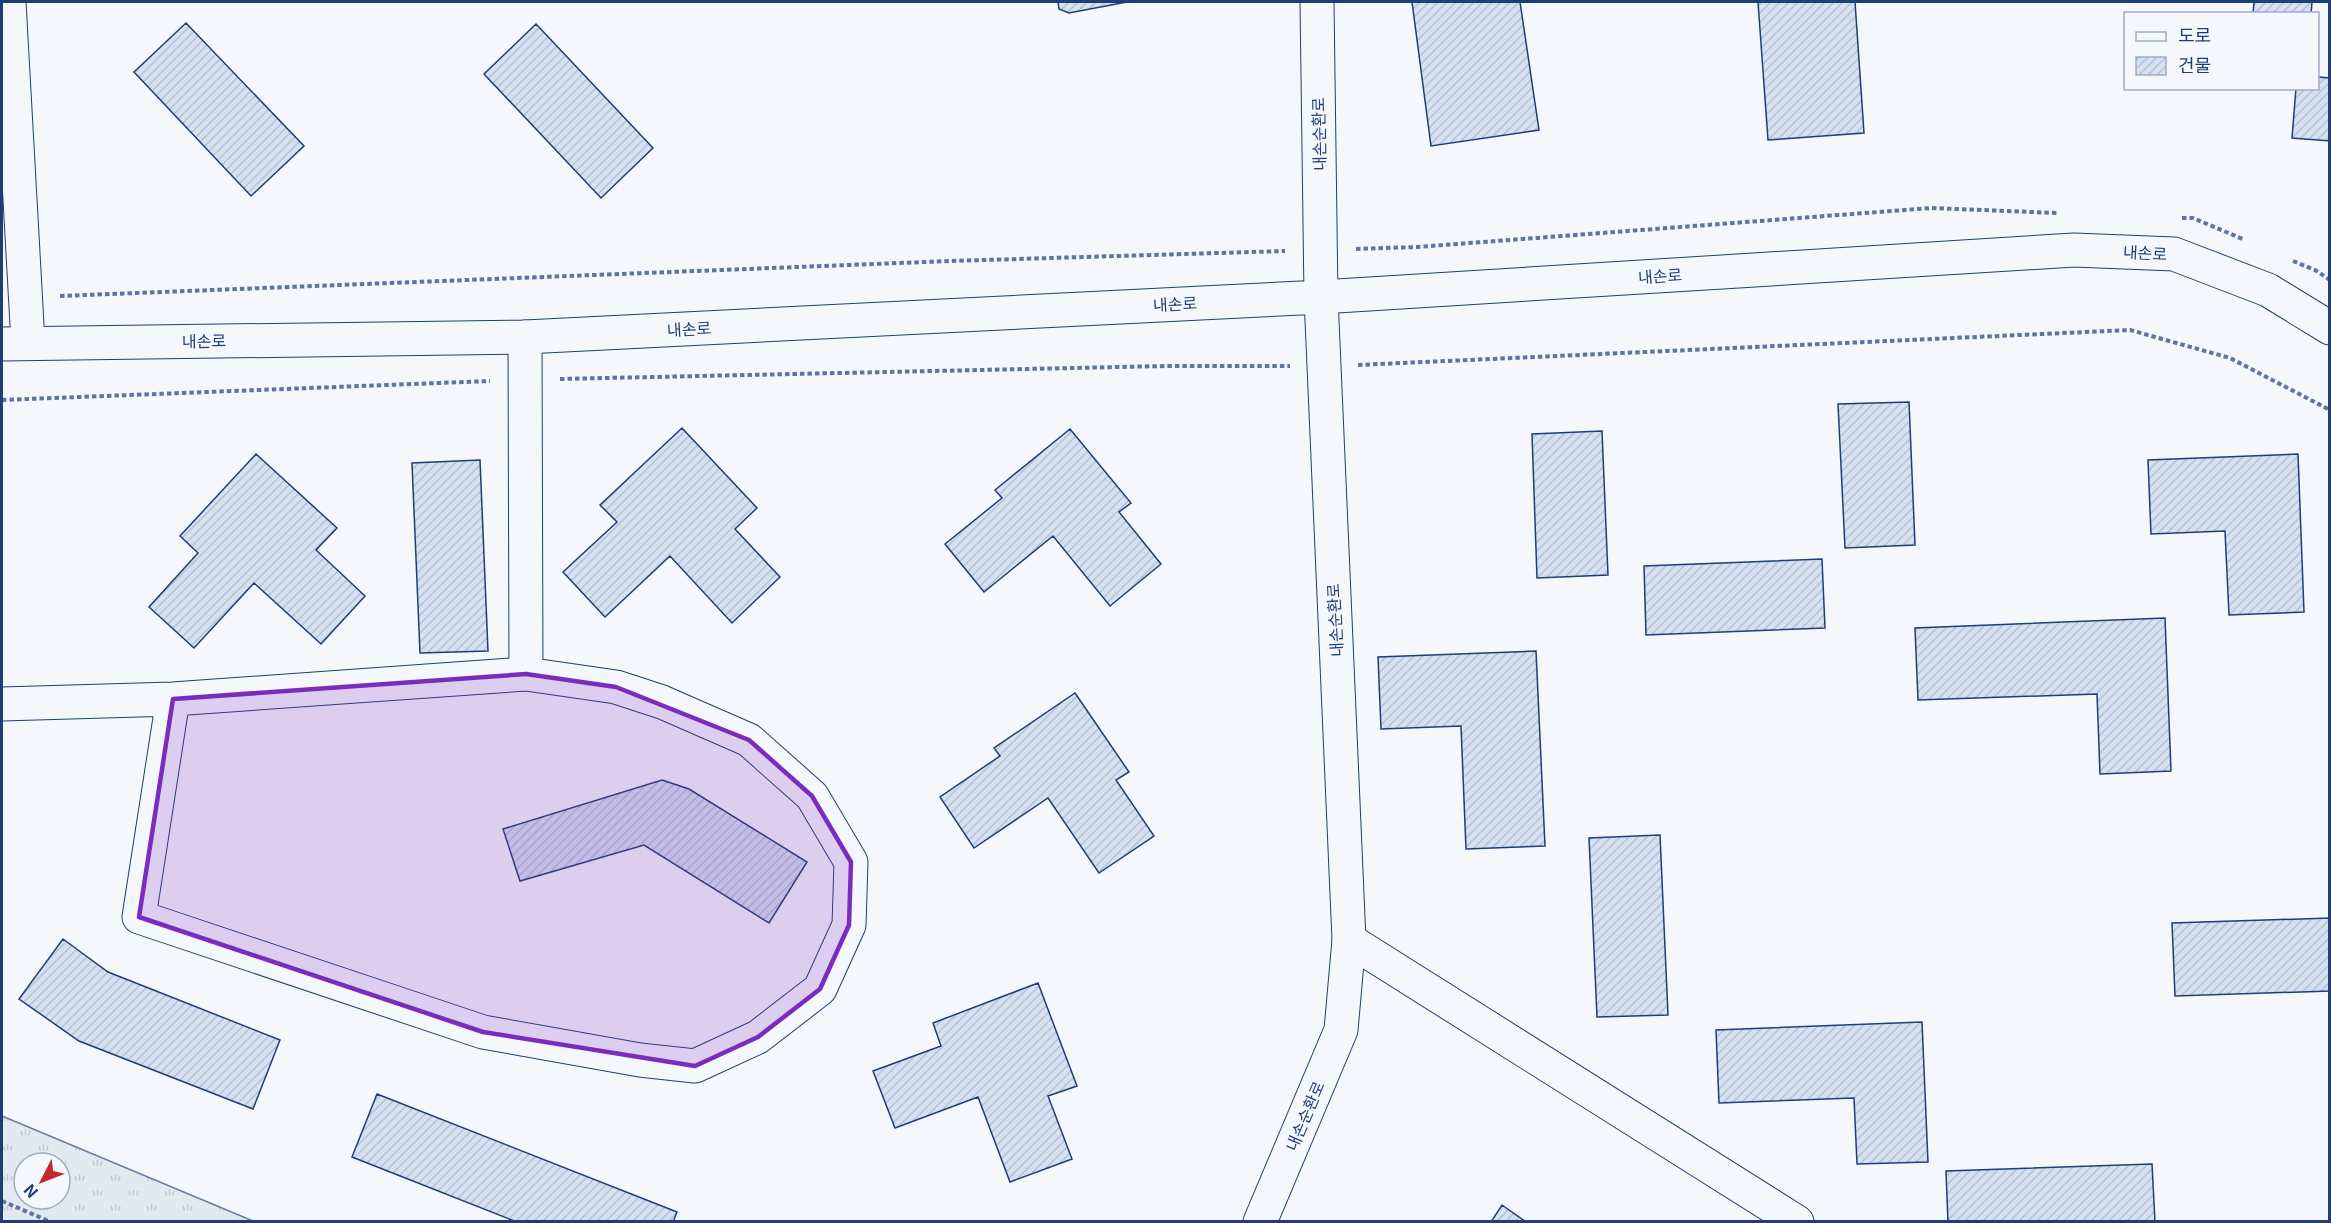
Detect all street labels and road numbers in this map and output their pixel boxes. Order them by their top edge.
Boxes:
street label: 내손순환로 [1305,97,1331,171]
street label: 내손로 [2122,239,2168,265]
street label: 내손로 [1637,261,1683,289]
street label: 내손로 [1152,290,1198,316]
street label: 내손로 [666,315,712,341]
street label: 내손로 [182,328,227,352]
street label: 내손순환로 [1320,582,1348,657]
street label: 내손순환로 [1279,1077,1330,1154]

